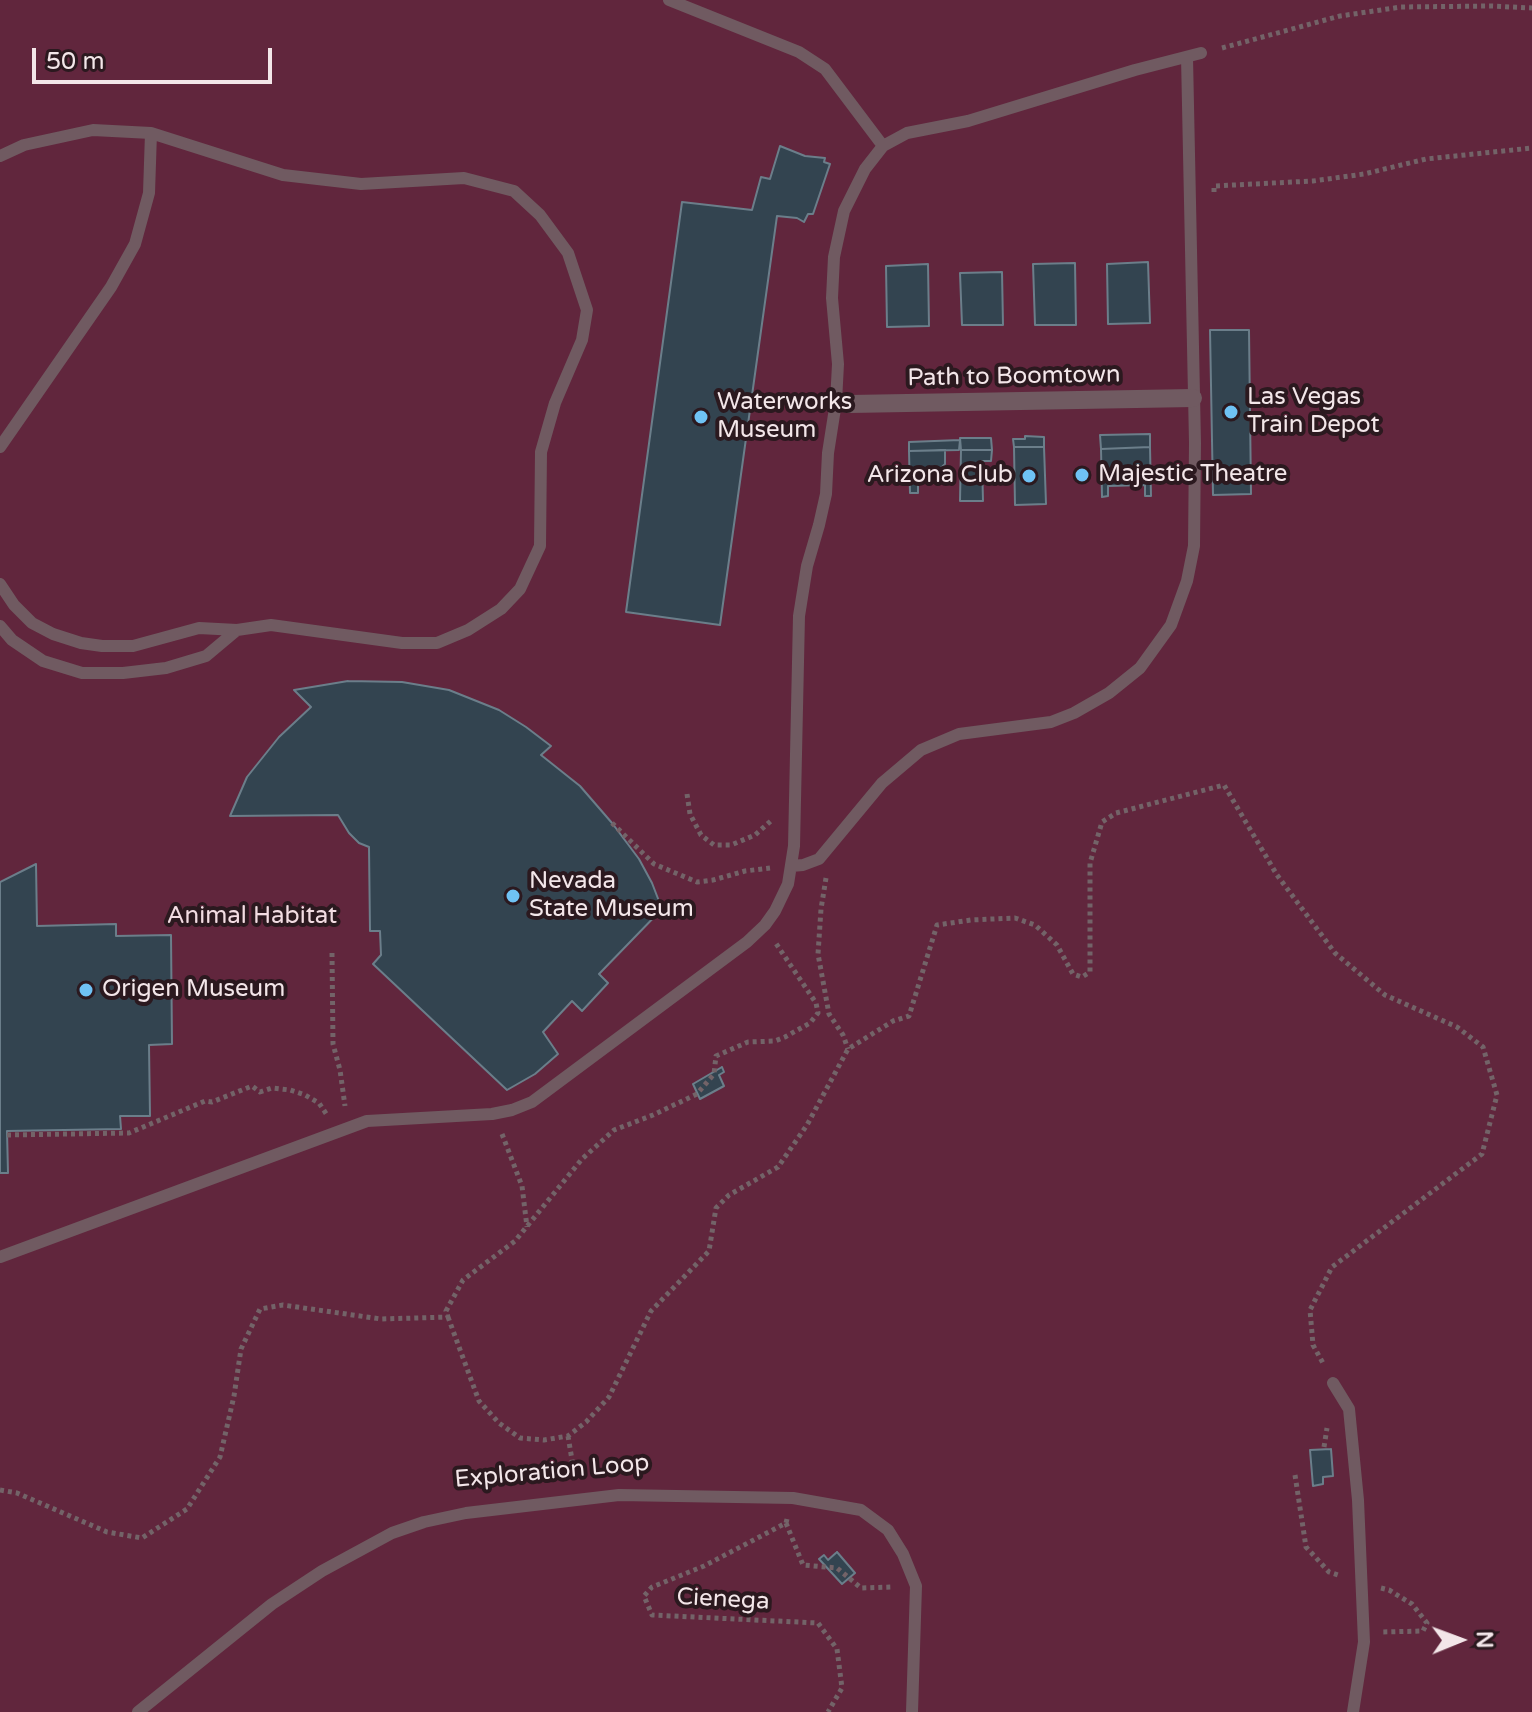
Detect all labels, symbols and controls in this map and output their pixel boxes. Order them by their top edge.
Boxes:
scale bar [36,32,276,82]
text: 50 m [46,47,104,76]
street label: Path to Boomtown [907,361,1121,393]
place label: Las Vegas Train Depot [1247,384,1380,440]
place label: Waterworks Museum [717,389,852,445]
marker: Las Vegas Train Depot [1222,403,1240,421]
marker: Waterworks Museum [692,408,710,426]
place label: Majestic Theatre [1098,461,1287,489]
place label: Arizona Club [867,462,1013,490]
marker: Majestic Theatre [1073,466,1091,484]
marker: Arizona Club [1020,467,1038,485]
place label: Nevada State Museum [529,868,694,924]
marker: Nevada State Museum [504,887,522,905]
park label: Animal Habitat [167,903,337,931]
place label: Origen Museum [102,976,285,1004]
marker: Origen Museum [77,981,95,999]
street label: Exploration Loop [454,1449,650,1495]
street label: Cienega [676,1583,770,1617]
north arrow [1420,1600,1500,1680]
text: N [1471,1631,1497,1649]

